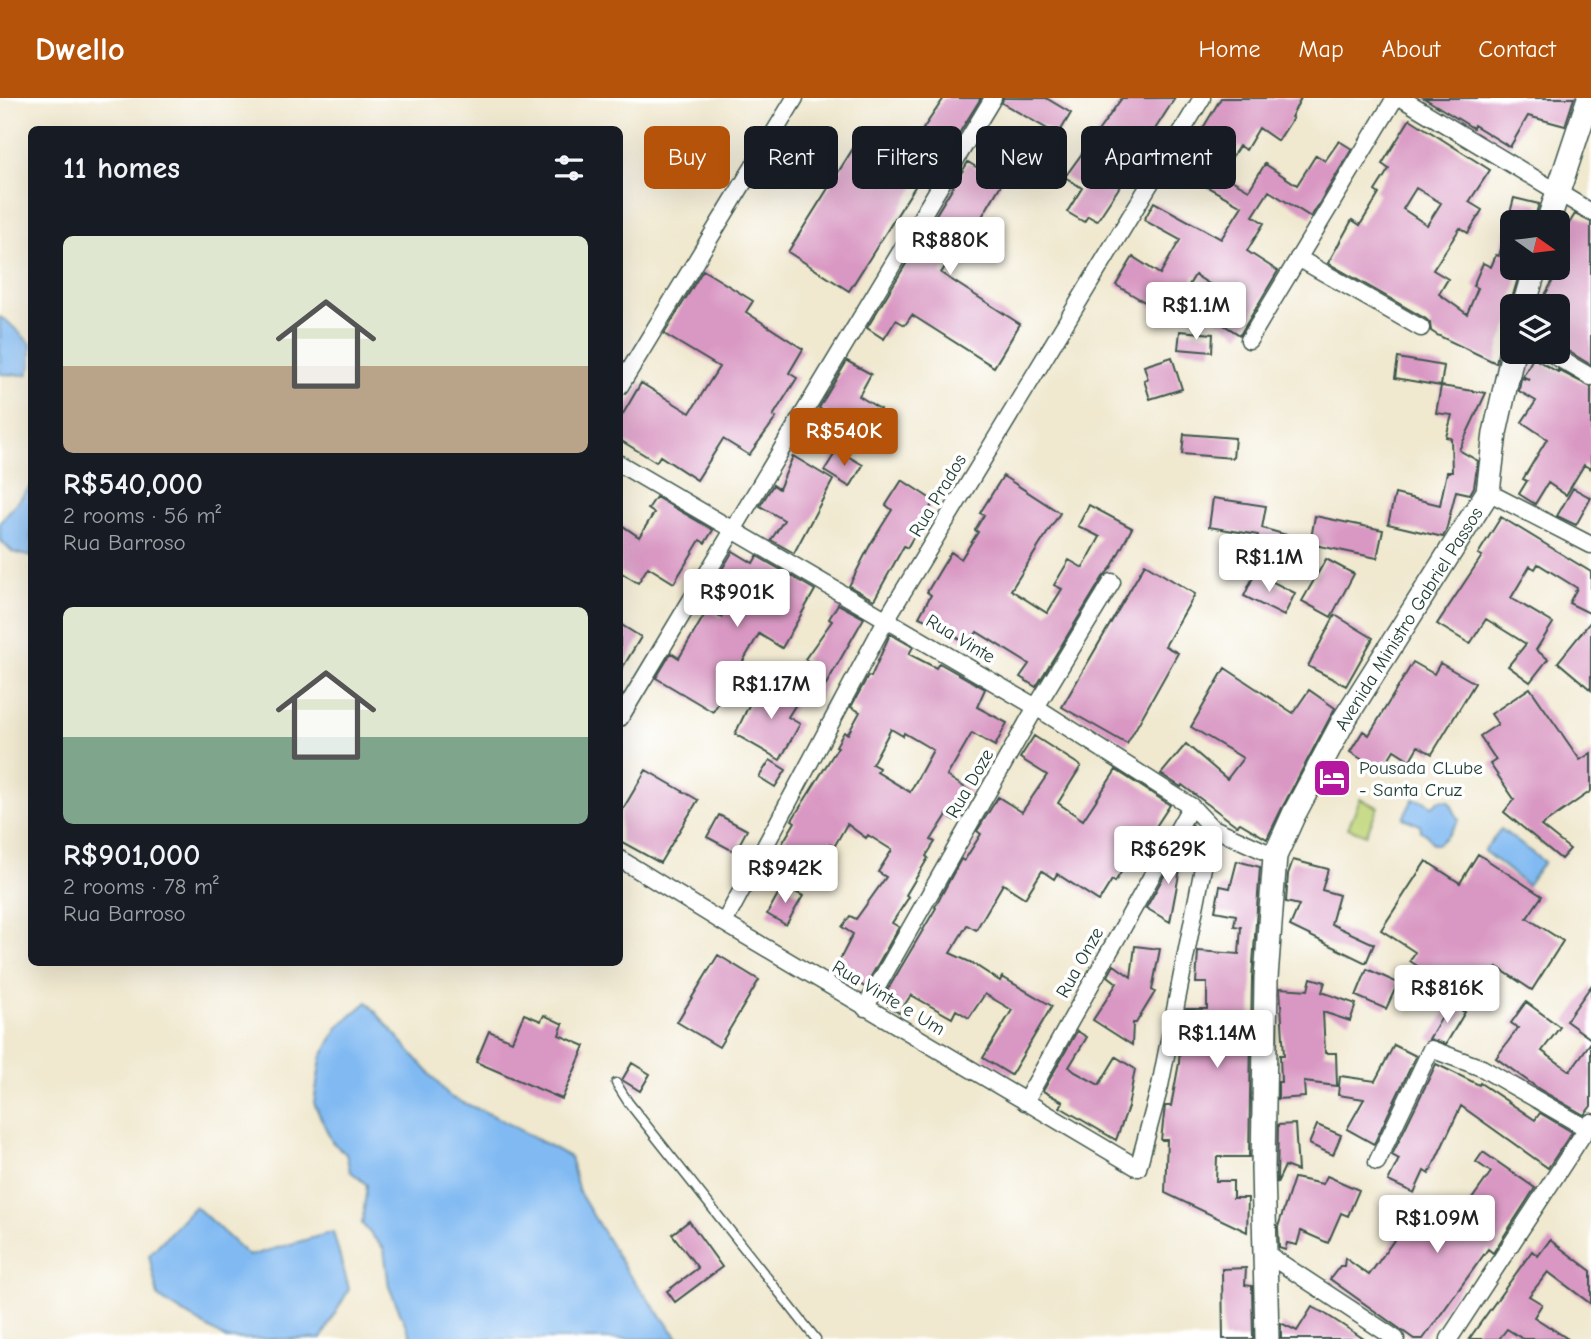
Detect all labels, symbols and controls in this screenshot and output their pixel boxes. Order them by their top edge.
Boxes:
text: Dwello [35,30,125,68]
text: Home [1199,35,1260,63]
text: Map [1298,35,1344,63]
text: About [1382,35,1440,63]
text: Contact [1478,35,1556,63]
chip: Buy [644,126,730,189]
chip: Rent [744,126,838,189]
chip: Filters [852,126,962,189]
chip: New [976,126,1067,189]
chip: Apartment [1081,126,1236,189]
icon: filters [550,149,588,187]
text: 11 homes [63,151,180,186]
north arrow [1500,210,1570,280]
map controls [1500,210,1570,364]
pin: R$880K [893,218,1007,277]
text: R$880K [912,226,988,253]
icon: home [263,281,389,407]
pin: R$1.1M [1139,282,1253,342]
text: R$1.1M [1162,291,1230,318]
button: layers [1500,294,1570,364]
pin: R$540K [787,408,901,468]
text: R$540K [806,417,882,444]
street label: Rua Prados [905,450,971,541]
text: R$540,000 [63,467,203,502]
text: 2 rooms · 56 m² [63,502,221,529]
street label: Avenida Ministro Gabriel Passos [1330,503,1488,734]
text: Rua Barroso [63,529,186,556]
pin: R$1.1M [1212,534,1326,594]
text: R$1.1M [1235,543,1303,570]
pin: R$901K [680,570,794,629]
text: R$901K [700,578,774,605]
street label: Rua Vinte [922,610,999,668]
icon: home [263,652,389,778]
pin: R$1.17M [706,662,836,721]
text: R$1.17M [732,670,810,697]
street label: Rua Doze [941,745,998,822]
hotel icon: Pousada CLube - Santa Cruz [1311,757,1353,799]
place label: Pousada CLube - Santa Cruz [1359,757,1483,801]
pin: R$629K [1111,826,1225,886]
text: R$629K [1130,835,1206,862]
text: R$901,000 [63,838,200,873]
pin: R$942K [728,846,842,905]
text: R$942K [748,854,822,881]
text: 2 rooms · 78 m² [63,873,219,900]
text: Rua Barroso [63,900,186,927]
street label: Rua Onze [1052,923,1108,1002]
street label: Rua Vinte e Um [828,956,949,1040]
pin: R$816K [1390,965,1504,1025]
text: R$816K [1410,974,1484,1001]
pin: R$1.14M [1152,1010,1282,1070]
text: R$1.14M [1178,1019,1256,1046]
pin: R$1.09M [1372,1196,1502,1255]
text: R$1.09M [1395,1204,1479,1231]

